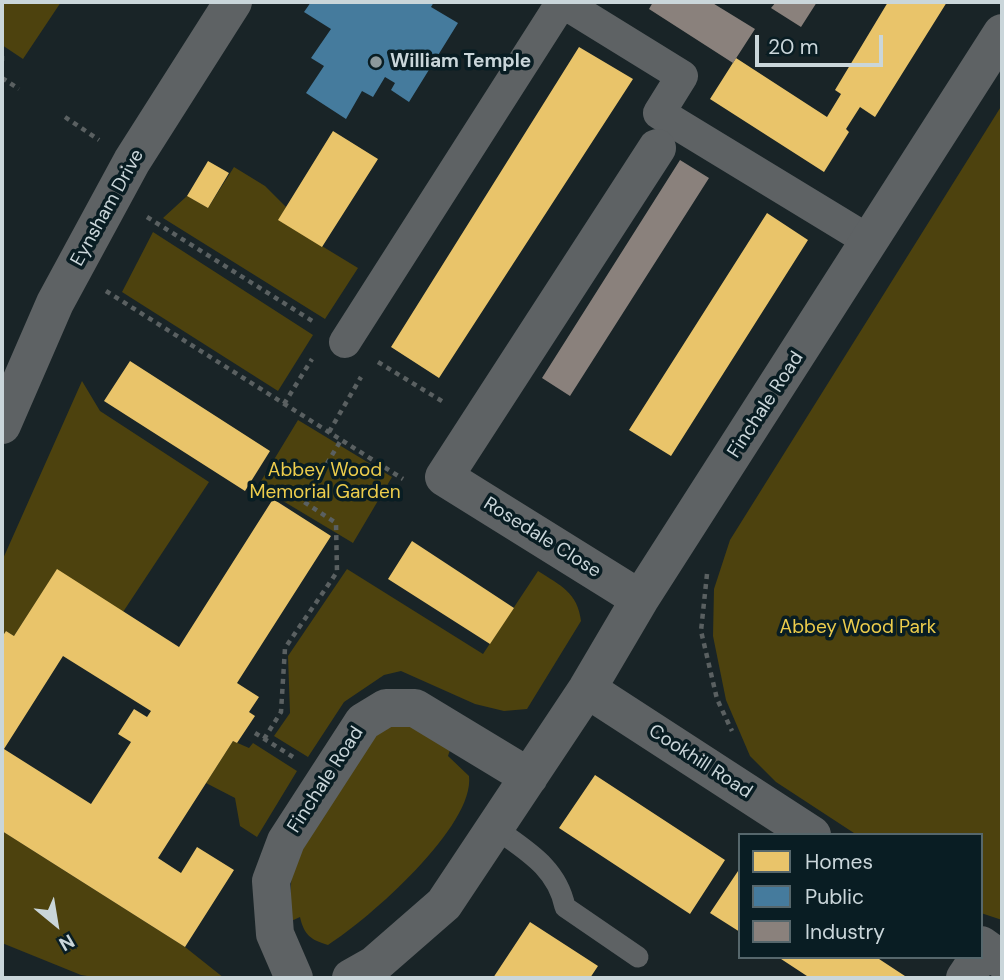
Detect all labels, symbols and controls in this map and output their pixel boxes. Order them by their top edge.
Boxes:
scale bar [759,21,887,65]
text: 20 m [768,33,819,61]
place label: William Temple [390,51,531,73]
marker: William Temple [368,54,384,70]
street label: Eynsham Drive [67,146,149,270]
street label: Finchale Road [723,348,809,462]
park label: Abbey Wood Memorial Garden [249,460,401,504]
street label: Rosedale Close [479,493,605,583]
park label: Abbey Wood Park [780,617,936,639]
street label: Cookhill Road [644,720,756,804]
street label: Finchale Road [283,723,369,837]
legend [738,833,983,959]
text: Homes [805,848,873,876]
text: Public [805,883,864,911]
north arrow [21,889,91,959]
text: Industry [805,918,885,946]
text: N [55,928,79,957]

